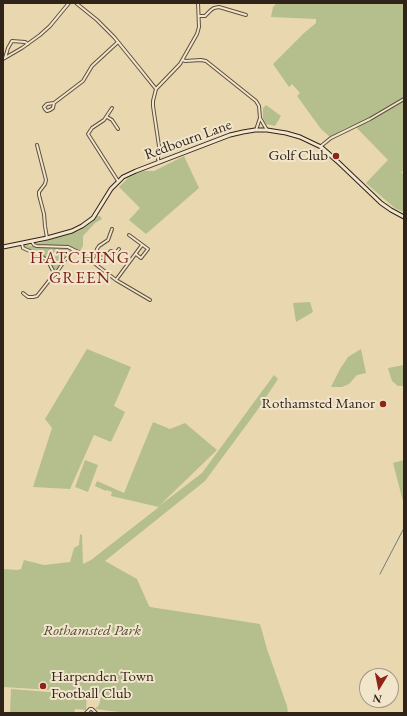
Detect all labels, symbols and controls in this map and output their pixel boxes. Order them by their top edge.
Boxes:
street label: Redbourn Lane [142,116,234,164]
place label: Golf Club [269,147,328,165]
marker: Golf Club [331,151,341,161]
district label: HATCHING GREEN [30,248,130,288]
place label: Rothamsted Manor [261,395,375,413]
marker: Rothamsted Manor [378,399,388,409]
park label: Rothamsted Park [43,622,141,640]
place label: Harpenden Town Football Club [51,668,154,703]
north arrow [359,668,399,708]
marker: Harpenden Town Football Club [38,681,48,691]
text: N [371,691,383,706]

